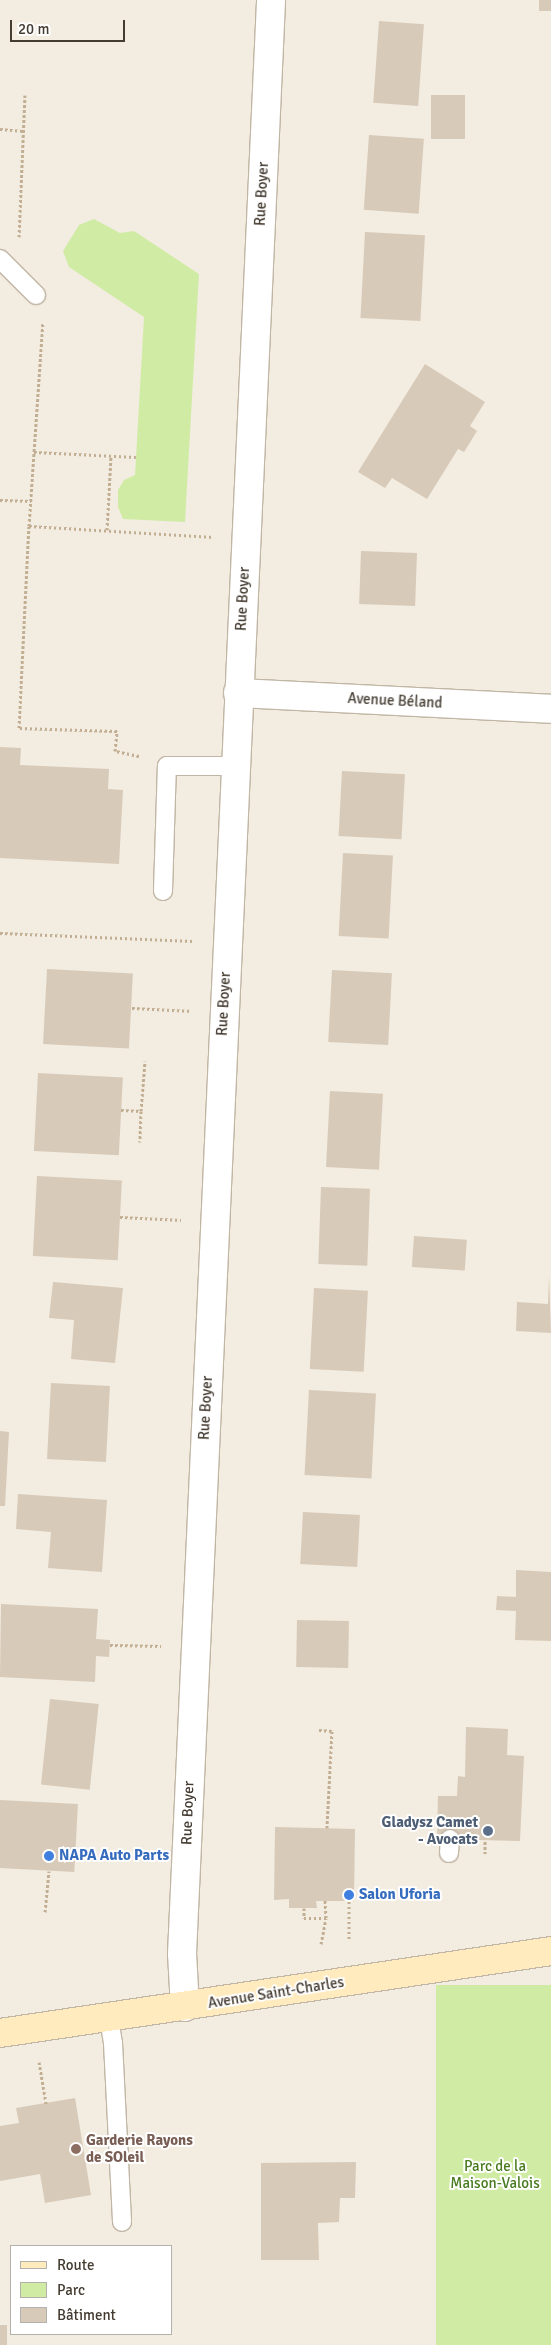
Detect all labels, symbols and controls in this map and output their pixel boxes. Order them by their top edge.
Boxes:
scale bar [12,10,128,42]
text: 20 m [18,20,49,38]
street label: Rue Boyer [251,161,273,227]
street label: Rue Boyer [232,566,254,632]
street label: Avenue Béland [347,690,443,712]
street label: Rue Boyer [213,971,235,1037]
street label: Rue Boyer [195,1375,217,1441]
street label: Rue Boyer [178,1781,198,1845]
place label: Gladysz Camet - Avocats [382,1813,478,1848]
marker: Gladysz Camet - Avocats [482,1825,494,1837]
place label: NAPA Auto Parts [59,1847,169,1865]
marker: NAPA Auto Parts [43,1850,55,1862]
place label: Salon Uforia [359,1886,441,1904]
marker: Salon Uforia [343,1889,355,1901]
street label: Avenue Saint-Charles [207,1973,345,2013]
place label: Garderie Rayons de SOleil [86,2131,193,2166]
marker: Garderie Rayons de SOleil [70,2143,82,2155]
park label: Parc de la Maison-Valois [450,2157,540,2192]
legend [10,2245,172,2335]
text: Route [57,2256,94,2274]
text: Parc [57,2281,85,2299]
text: Bâtiment [57,2306,116,2324]

